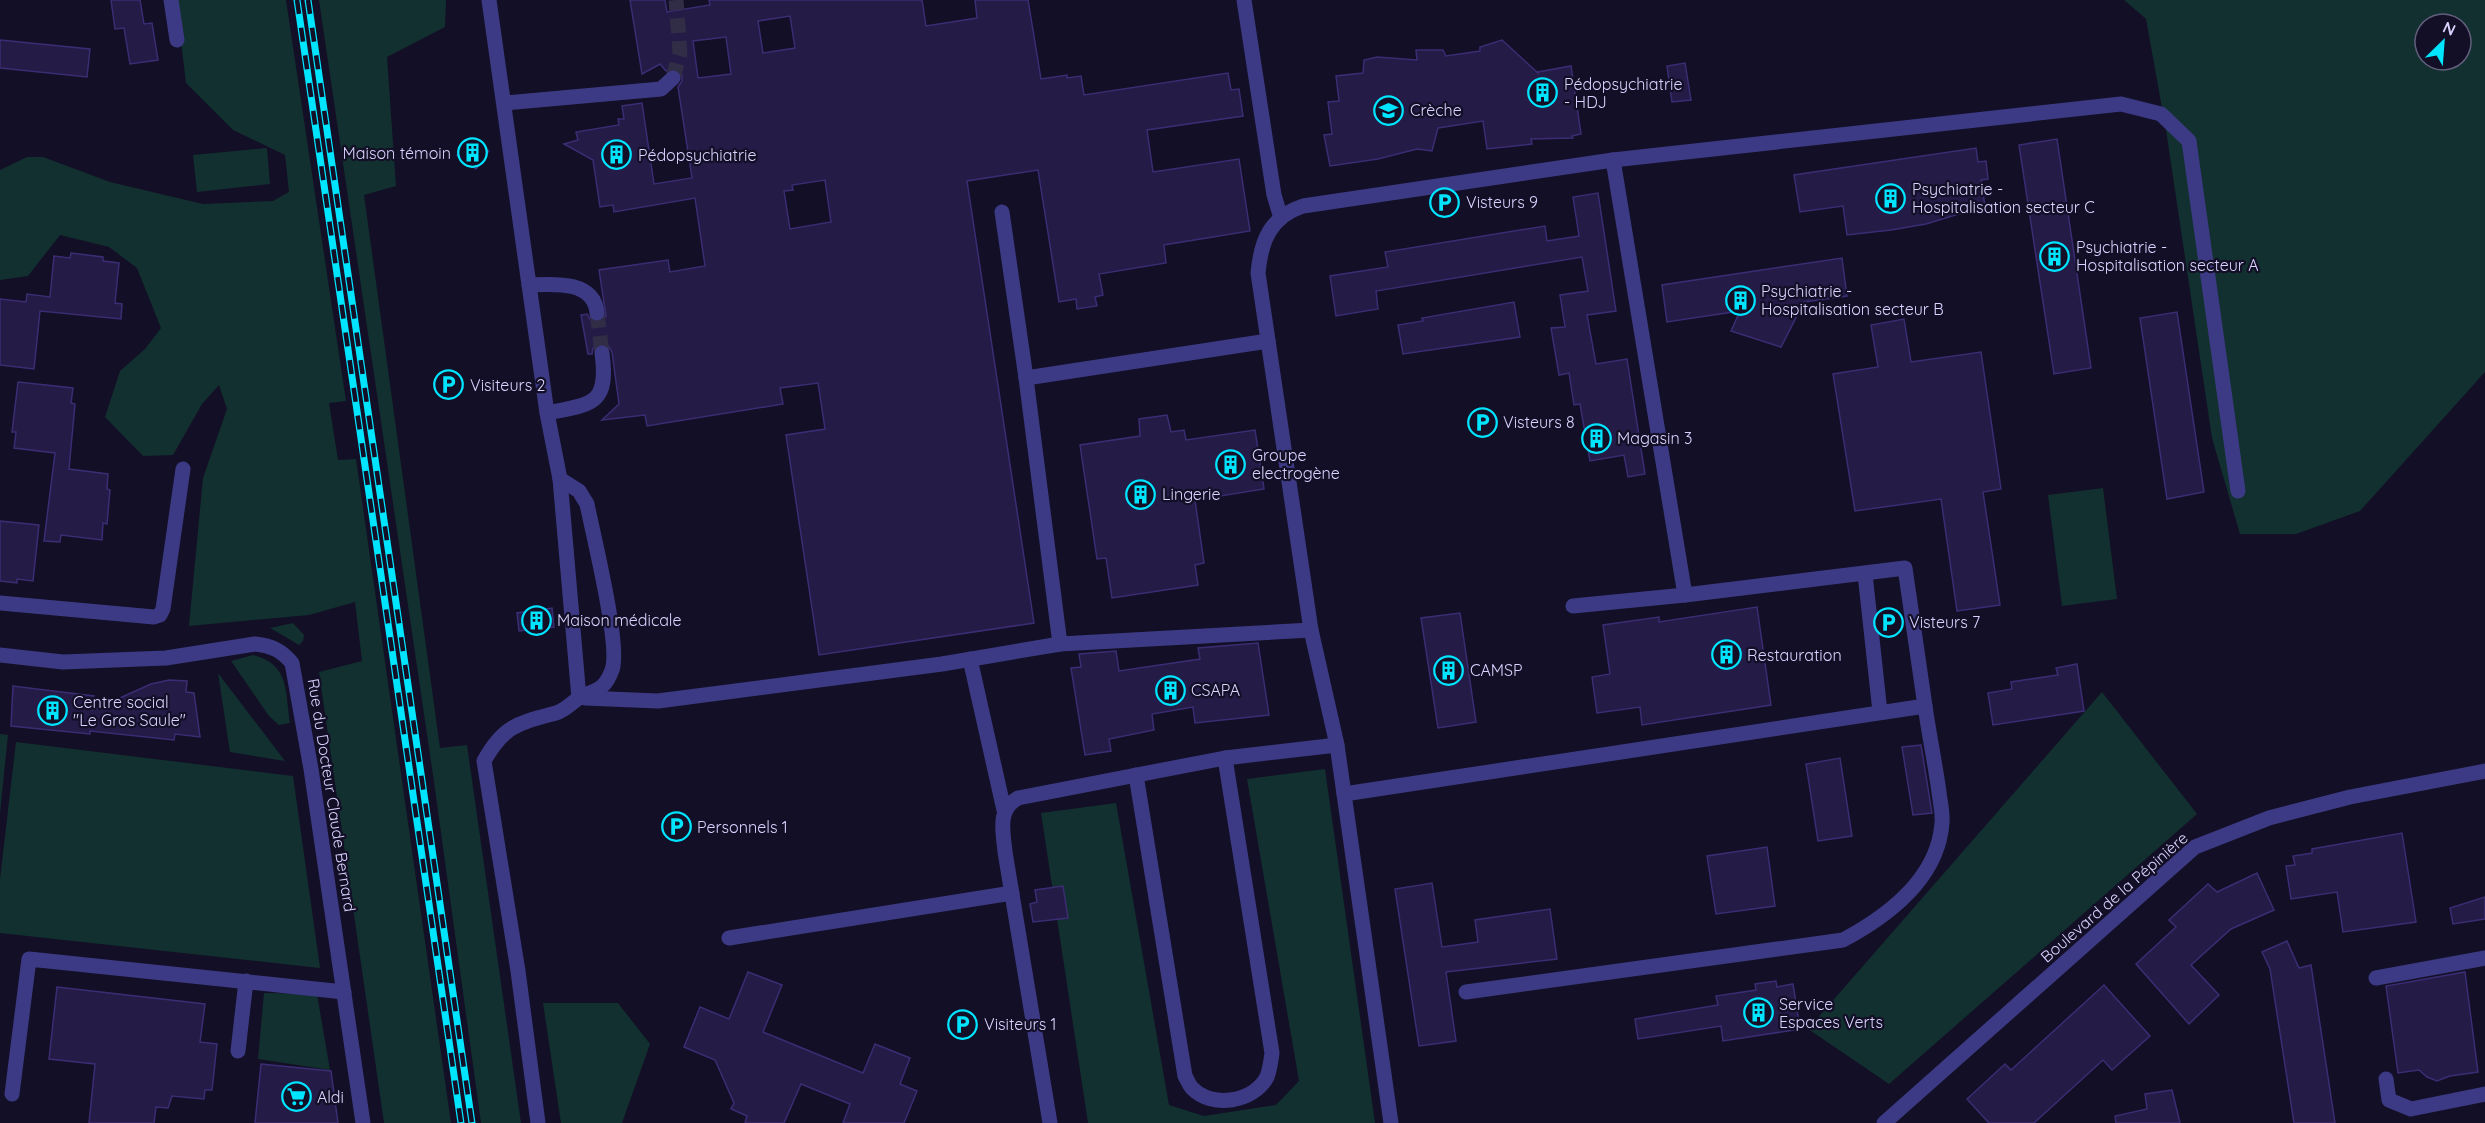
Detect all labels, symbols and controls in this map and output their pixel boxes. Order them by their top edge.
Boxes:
north arrow [2413,12,2473,72]
text: N [2440,17,2459,40]
place label: Pédopsychiatrie - HDJ [1564,74,1683,112]
building icon: Pédopsychiatrie - HDJ [1527,77,1559,109]
school or university icon: Crèche [1373,94,1405,126]
place label: Crèche [1410,100,1462,120]
building icon: Maison témoin [456,137,488,169]
building icon: Pédopsychiatrie [601,139,633,171]
place label: Maison témoin [343,143,451,163]
place label: Pédopsychiatrie [638,145,757,165]
place label: Psychiatrie - Hospitalisation secteur C [1912,179,2095,217]
building icon: Psychiatrie - Hospitalisation secteur C [1875,182,1907,214]
parking icon: Visteurs 9 [1429,186,1461,218]
place label: Visteurs 9 [1466,192,1538,212]
place label: Psychiatrie - Hospitalisation secteur A [2076,237,2259,275]
building icon: Psychiatrie - Hospitalisation secteur A [2039,240,2071,272]
place label: Psychiatrie - Hospitalisation secteur B [1761,281,1944,319]
building icon: Psychiatrie - Hospitalisation secteur B [1724,284,1756,316]
parking icon: Visiteurs 2 [433,369,465,401]
place label: Visiteurs 2 [470,375,546,395]
parking icon: Visteurs 8 [1466,406,1498,438]
place label: Visteurs 8 [1503,412,1575,432]
building icon: Magasin 3 [1580,422,1612,454]
place label: Magasin 3 [1617,428,1692,448]
place label: Groupe electrogène [1252,445,1340,483]
building icon: Groupe electrogène [1215,448,1247,480]
building icon: Lingerie [1125,478,1157,510]
place label: Lingerie [1162,484,1221,504]
building icon: Maison médicale [520,604,552,636]
parking icon: Visteurs 7 [1872,606,1904,638]
place label: Maison médicale [557,610,681,630]
place label: Visteurs 7 [1909,612,1980,632]
building icon: Restauration [1710,639,1742,671]
place label: Restauration [1747,645,1842,665]
building icon: CAMSP [1433,654,1465,686]
place label: CAMSP [1470,660,1523,680]
building icon: CSAPA [1154,674,1186,706]
street label: Rue du Docteur Claude Bernard [304,677,360,913]
place label: CSAPA [1191,680,1240,700]
place label: Centre social "Le Gros Saule" [73,692,186,730]
building icon: Centre social "Le Gros Saule" [36,695,68,727]
parking icon: Personnels 1 [660,811,692,843]
place label: Personnels 1 [697,817,788,837]
street label: Boulevard de la Pépinière [2036,828,2192,966]
place label: Service Espaces Verts [1779,994,1883,1032]
building icon: Service Espaces Verts [1742,997,1774,1029]
parking icon: Visiteurs 1 [947,1008,979,1040]
place label: Visiteurs 1 [984,1014,1056,1034]
supermarket icon: Aldi [280,1081,312,1113]
place label: Aldi [317,1087,344,1107]

